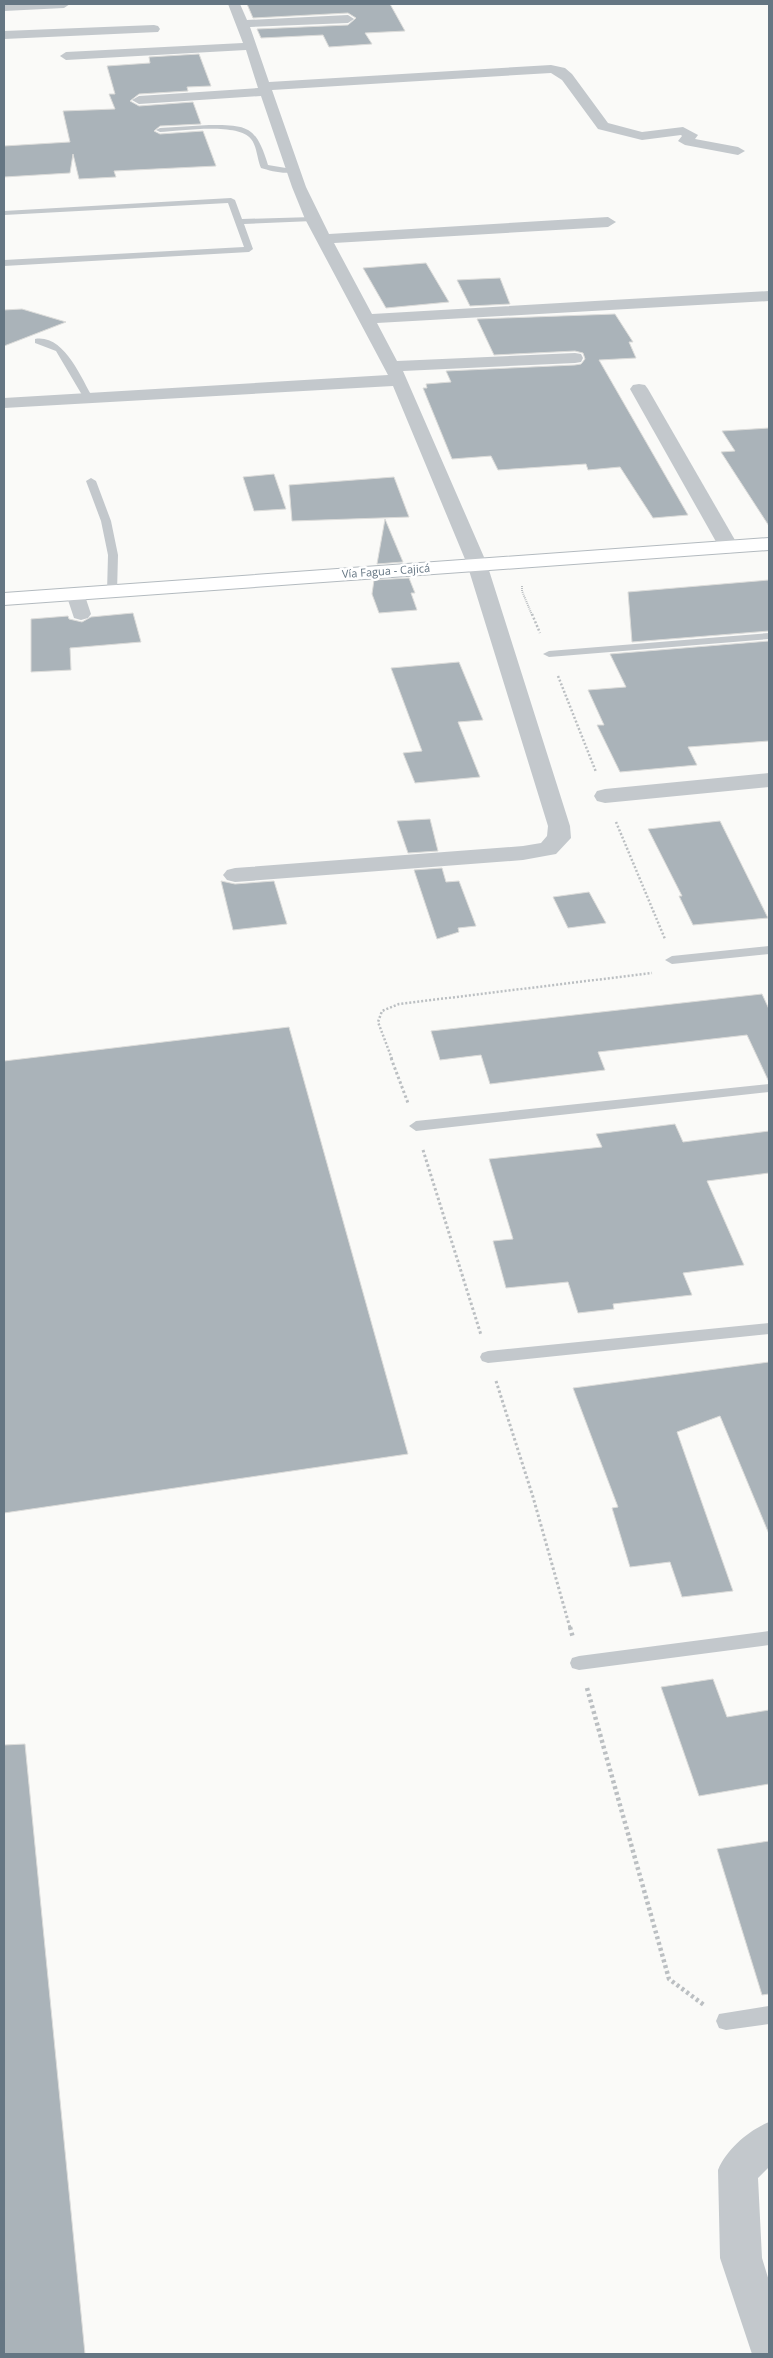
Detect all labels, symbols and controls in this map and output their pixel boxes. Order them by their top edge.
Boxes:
street label: Vía Fagua - Cajicá [341,560,430,581]

